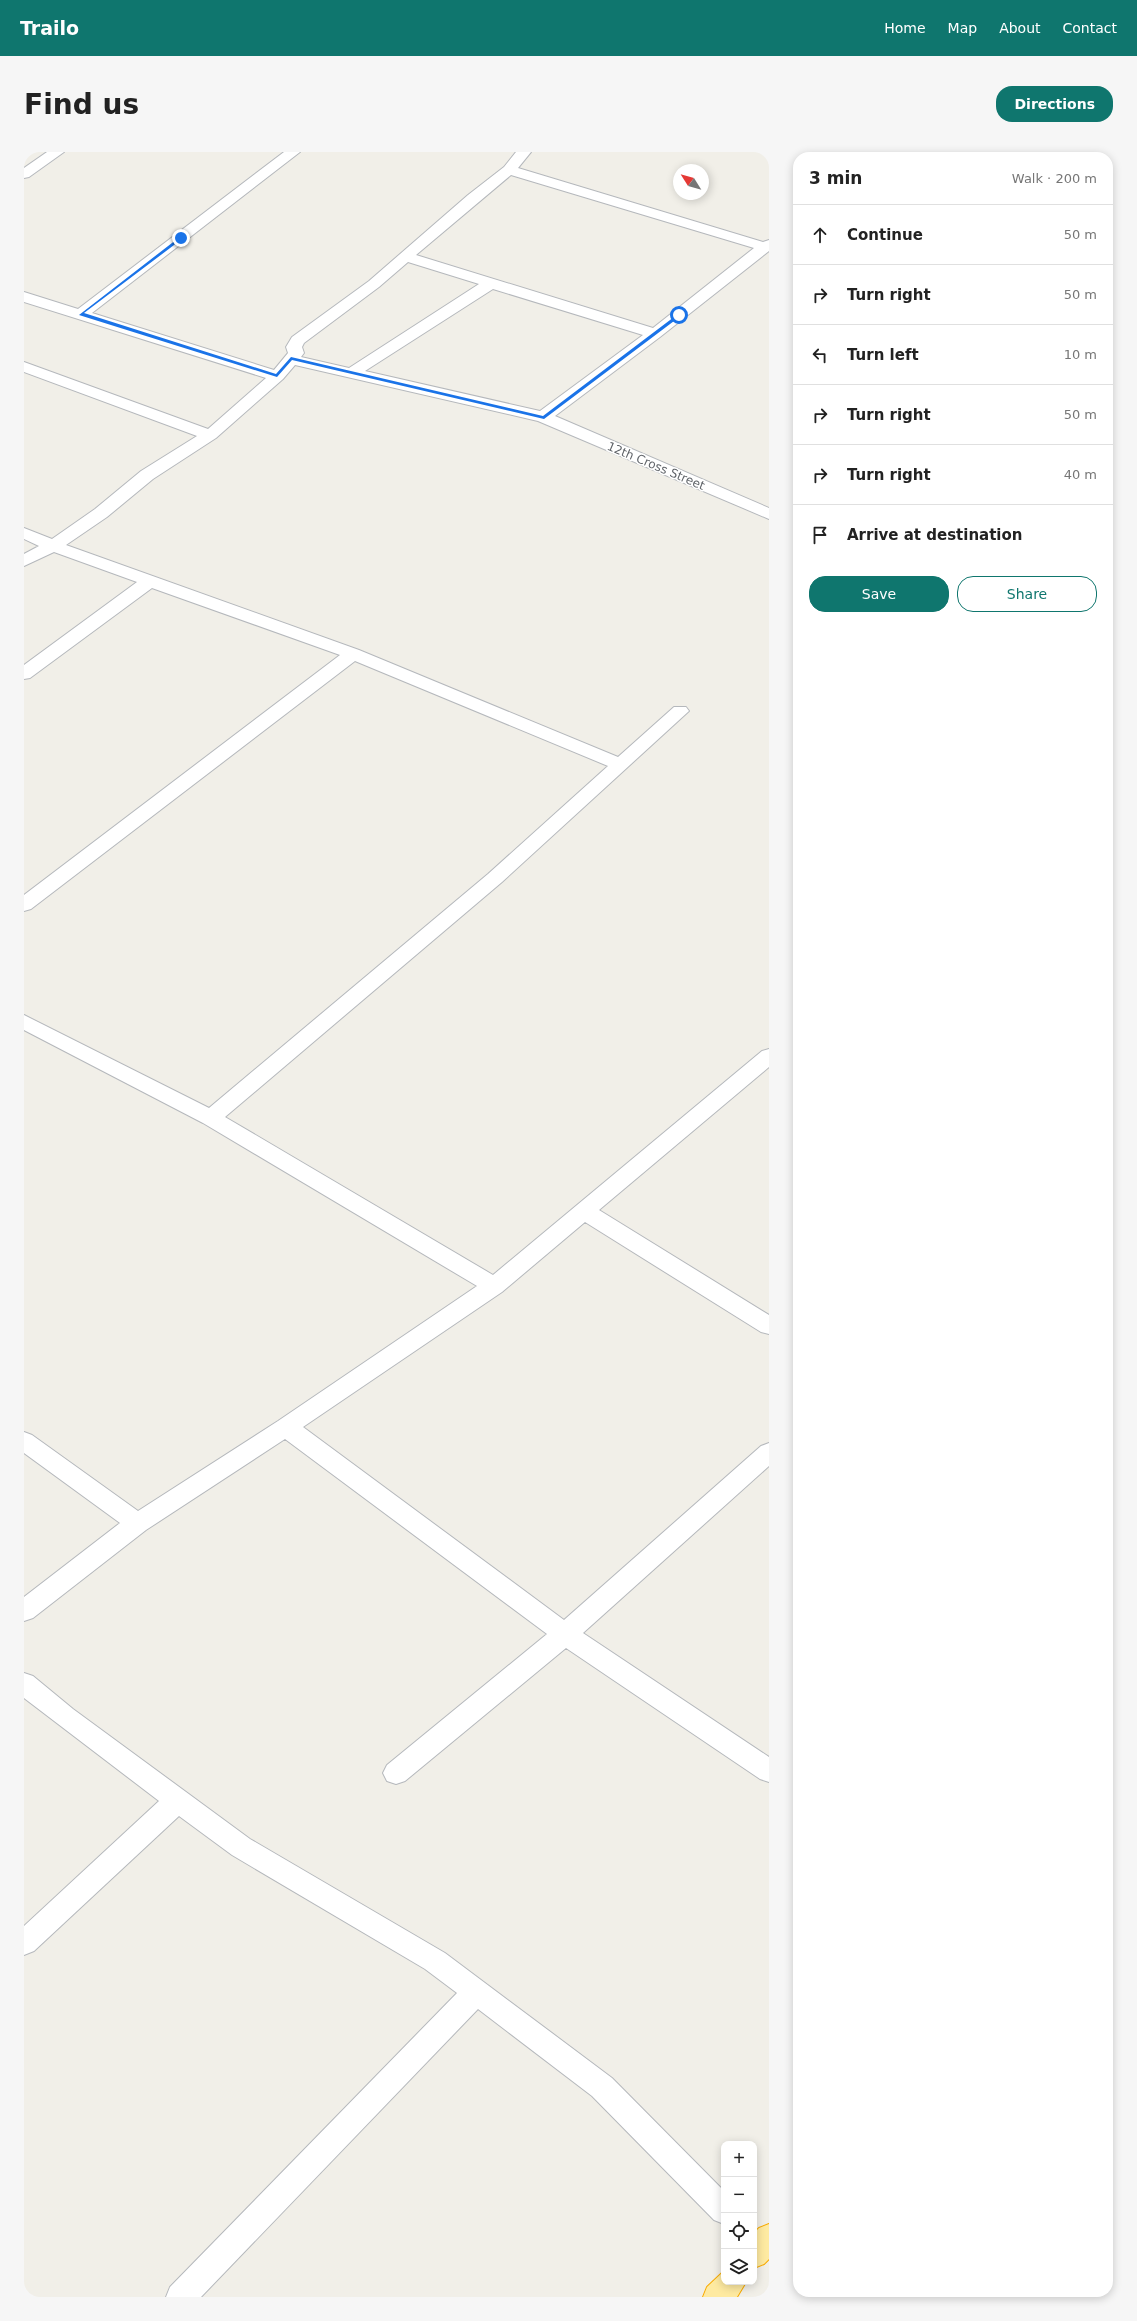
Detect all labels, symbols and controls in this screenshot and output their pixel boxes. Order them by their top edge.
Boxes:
text: Trailo [20,17,79,39]
text: Home [884,20,926,36]
text: Map [948,20,977,36]
text: About [999,20,1041,36]
text: Contact [1063,20,1117,36]
button: Directions [996,86,1113,122]
text: Find us [24,88,139,121]
north arrow [673,164,709,200]
text: 3 min [809,168,862,188]
text: Walk · 200 m [1012,171,1097,186]
icon: ahead [809,224,831,246]
text: Continue [847,226,923,244]
text: 50 m [1064,227,1097,242]
route end [172,229,190,247]
icon: right [809,284,831,306]
text: Turn right [847,286,931,304]
text: 50 m [1064,287,1097,302]
route start [670,306,688,324]
icon: left [809,344,831,366]
text: Turn left [847,346,919,364]
text: 10 m [1064,347,1097,362]
icon: right [809,404,831,426]
text: Turn right [847,406,931,424]
text: 50 m [1064,407,1097,422]
street label: 12th Cross Street [605,439,707,493]
icon: right [809,464,831,486]
text: Turn right [847,466,931,484]
text: 40 m [1064,467,1097,482]
icon: arrive [809,524,831,546]
text: Arrive at destination [847,526,1022,544]
button: Save [809,576,949,612]
button: Share [957,576,1097,612]
map controls [721,2141,757,2285]
button: + [721,2141,757,2177]
button: − [721,2177,757,2213]
button: locate [721,2213,757,2249]
button: layers [721,2249,757,2285]

